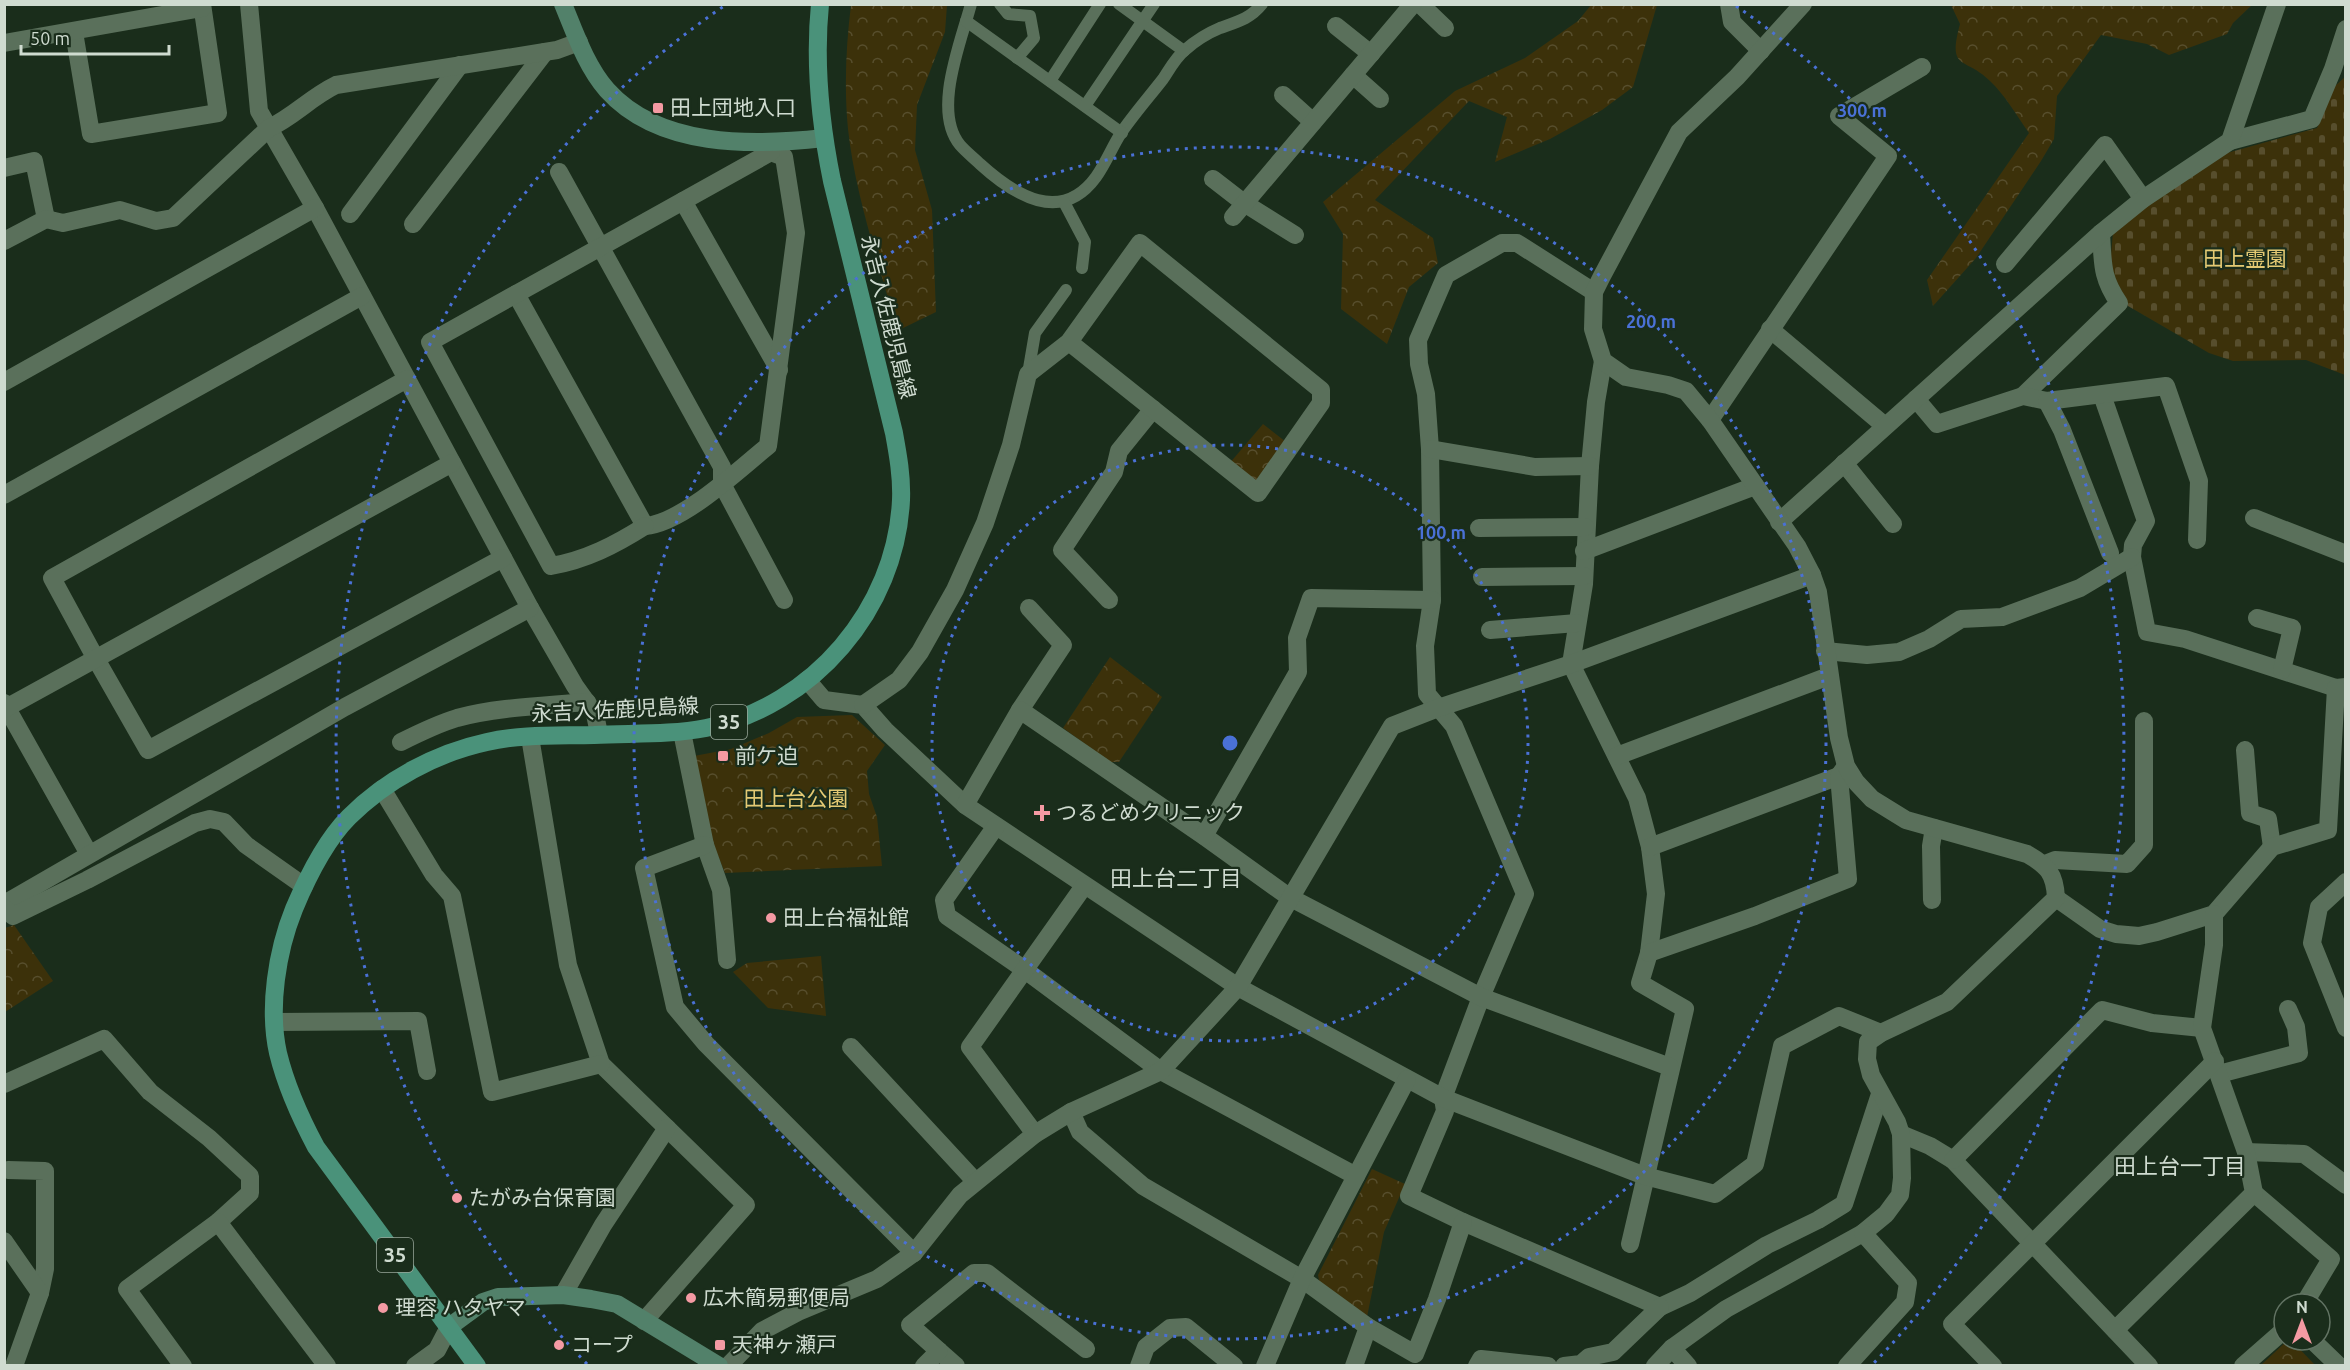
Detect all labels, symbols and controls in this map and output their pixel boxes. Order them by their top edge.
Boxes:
scale bar [21,18,170,56]
text: 50 m [30,28,70,48]
place label: 田上団地入口 [670,95,796,119]
text: 300 m [1837,100,1887,120]
marker: 田上団地入口 [651,101,665,115]
street label: 永吉入佐鹿児島線 [857,232,921,401]
park label: 田上霊園 [2203,246,2287,270]
text: 200 m [1626,311,1676,331]
text: 100 m [1416,522,1466,542]
street label: 永吉入佐鹿児島線 [530,693,699,725]
road number: 35 [711,705,747,739]
centre of rings [1220,733,1240,753]
place label: 前ケ迫 [735,743,798,767]
marker: 前ケ迫 [716,749,730,763]
park label: 田上台公園 [744,786,849,810]
place label: つるどめクリニック [1056,800,1245,824]
marker: つるどめクリニック [1033,804,1051,822]
district label: 田上台二丁目 [1110,865,1242,890]
place label: 田上台福祉館 [783,905,909,929]
marker: 田上台福祉館 [764,911,778,925]
district label: 田上台一丁目 [2114,1153,2246,1178]
place label: たがみ台保育園 [469,1185,616,1209]
marker: たがみ台保育園 [450,1191,464,1205]
road number: 35 [377,1238,413,1272]
place label: 広木簡易郵便局 [703,1285,850,1309]
marker: 広木簡易郵便局 [684,1291,698,1305]
north arrow [2272,1292,2332,1352]
place label: 理容 ハタヤマ [395,1295,526,1319]
text: N [2296,1298,2308,1316]
marker: 理容 ハタヤマ [376,1301,390,1315]
place label: コープ [571,1332,633,1356]
place label: 天神ヶ瀬戸 [732,1332,837,1356]
marker: コープ [552,1338,566,1352]
marker: 天神ヶ瀬戸 [713,1338,727,1352]

